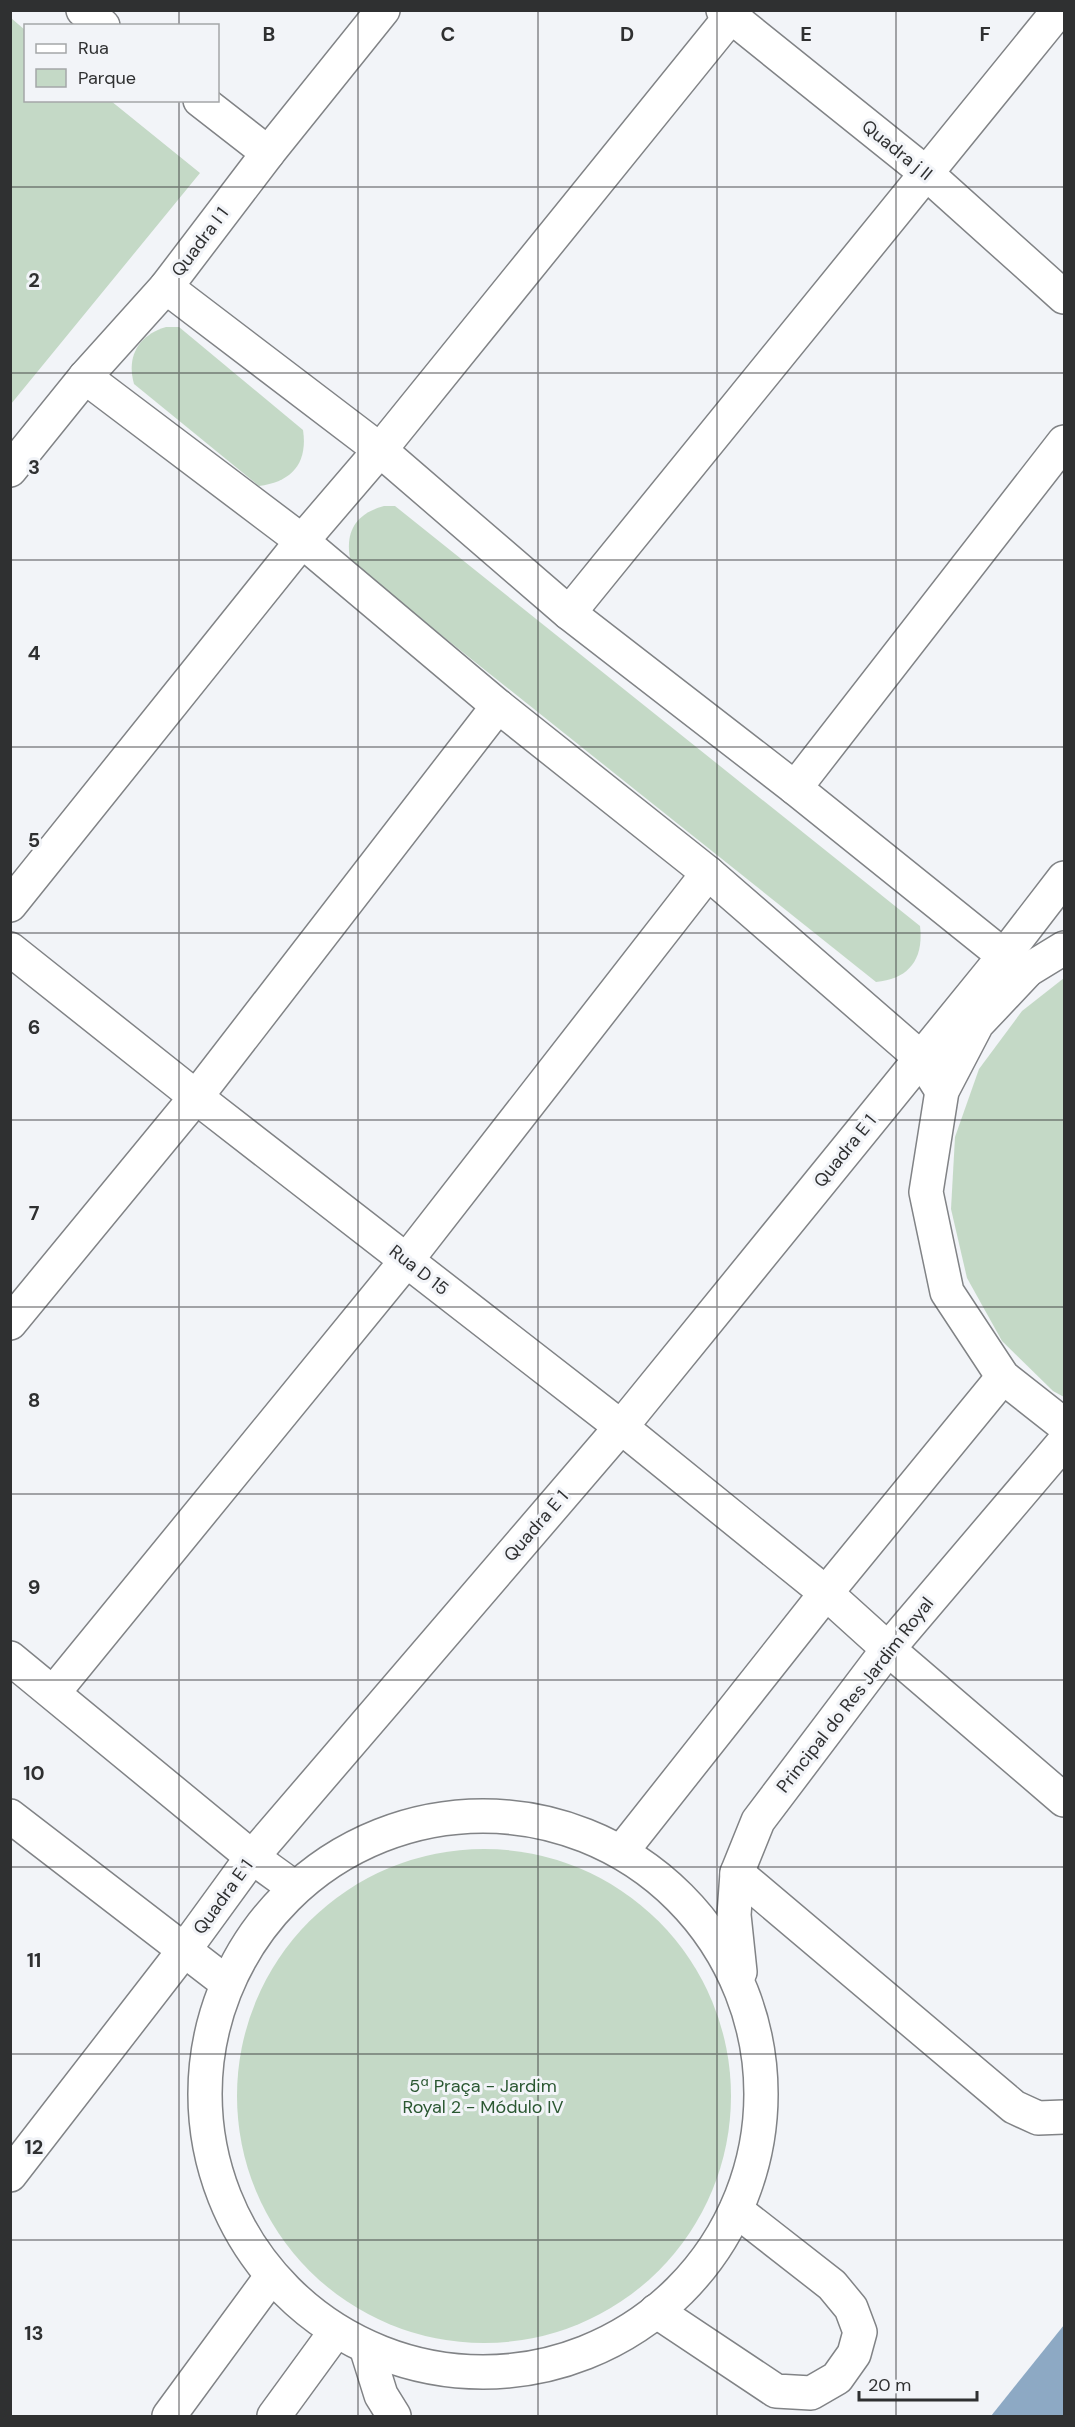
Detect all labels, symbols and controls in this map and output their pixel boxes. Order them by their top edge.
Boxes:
text: B [263,21,275,47]
text: C [441,21,455,47]
text: D [620,21,634,47]
text: E [800,21,812,47]
text: F [979,21,991,47]
legend [24,24,219,102]
text: Rua [78,36,109,60]
text: Parque [78,66,136,90]
street label: Quadra j II [857,114,937,186]
street label: Quadra I 1 [166,202,234,282]
text: 2 [28,267,40,293]
text: 3 [28,454,40,480]
text: 4 [28,640,41,666]
text: 5 [28,827,40,853]
text: 6 [28,1014,40,1040]
street label: Quadra E 1 [808,1110,882,1192]
text: 7 [29,1200,40,1226]
street label: Rua D 15 [384,1239,454,1301]
text: 8 [28,1387,40,1413]
street label: Quadra E 1 [498,1485,574,1567]
text: 9 [28,1574,40,1600]
street label: Principal do Res Jardim Royal [771,1592,939,1798]
text: 10 [23,1760,45,1786]
street label: Quadra E 1 [188,1855,258,1939]
text: 11 [27,1947,41,1973]
park label: 5ª Praça - Jardim Royal 2 - Módulo IV [403,2074,563,2119]
text: 12 [25,2134,43,2160]
text: 13 [24,2320,44,2346]
scale bar [859,2364,978,2402]
text: 20 m [868,2373,911,2397]

